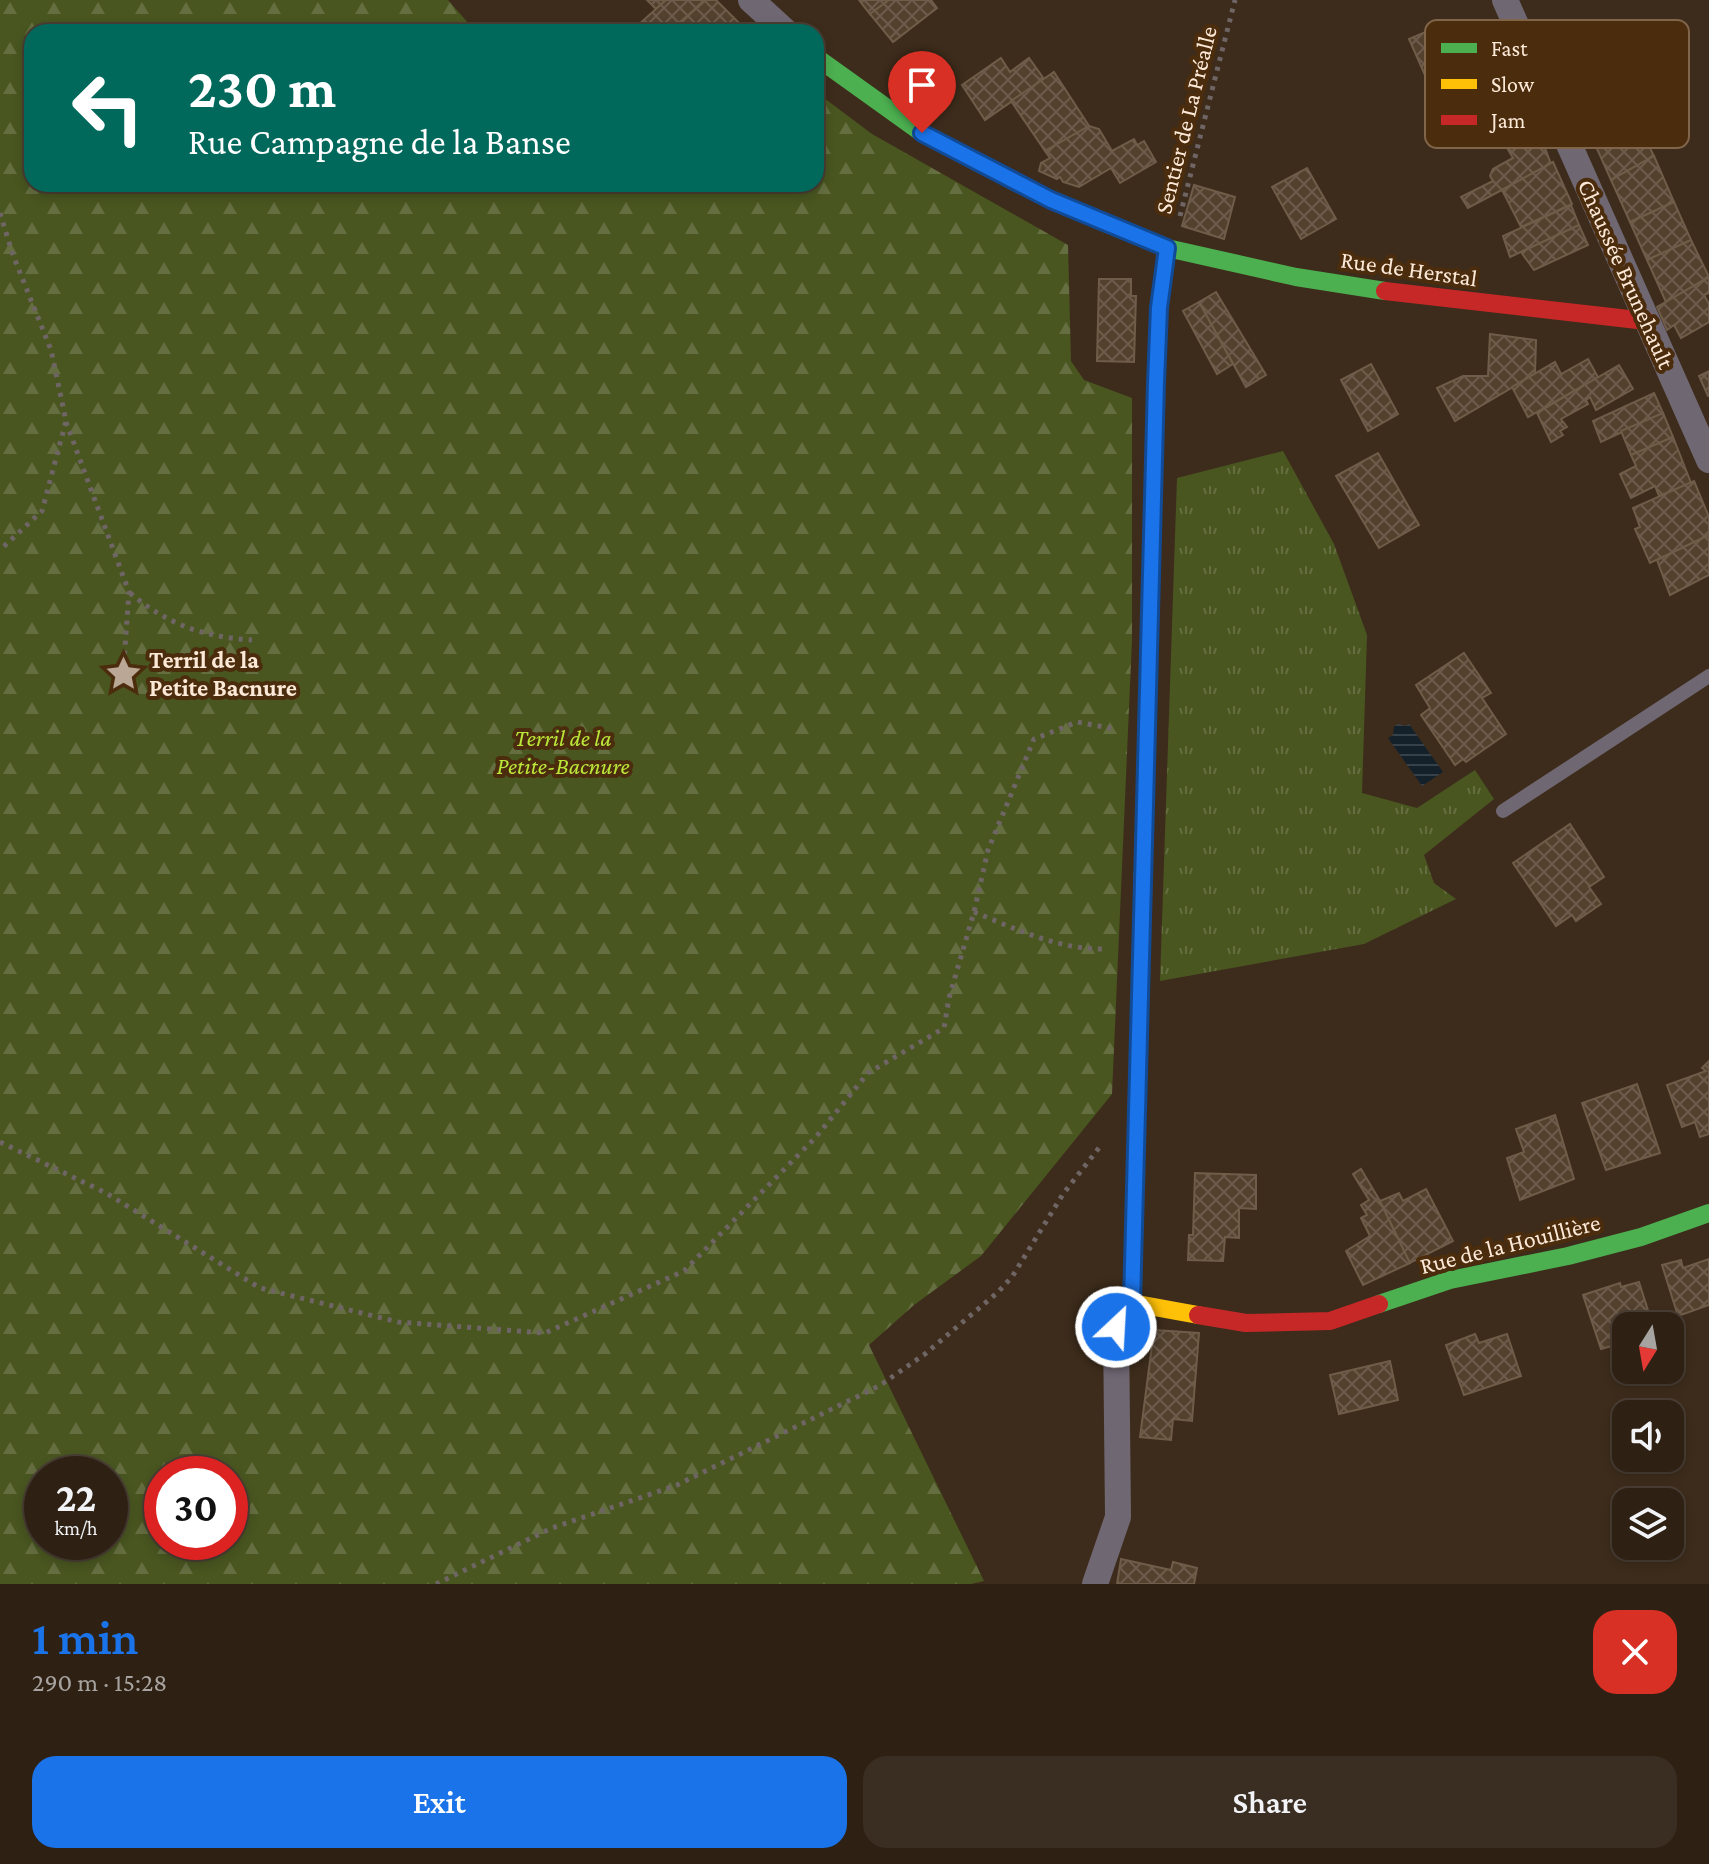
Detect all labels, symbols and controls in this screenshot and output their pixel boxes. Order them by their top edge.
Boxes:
legend [1425,20,1689,148]
street label: Sentier de La Préalle [1149,23,1222,217]
text: Fast [1491,36,1528,61]
pin [888,51,956,133]
icon: left [56,56,160,160]
text: 230 m [188,57,336,119]
icon: arrive [900,63,944,107]
text: Slow [1491,72,1535,97]
text: Jam [1489,108,1526,133]
text: Rue Campagne de la Banse [188,122,571,162]
street label: Chaussée Brunehault [1573,175,1681,373]
street label: Rue de Herstal [1339,246,1479,291]
place label: Terril de la Petite Bacnure [149,646,297,701]
place icon: Terril de la Petite Bacnure [104,655,142,693]
park label: Terril de la Petite-Bacnure [496,724,630,779]
street label: Rue de la Houillière [1417,1208,1603,1279]
position arrow [1074,1285,1158,1369]
north arrow [1612,1312,1684,1384]
map controls [1612,1312,1684,1560]
button: sound [1612,1400,1684,1472]
speed limit sign: 30 [144,1456,248,1560]
text: 22 [56,1475,96,1520]
button: layers [1612,1488,1684,1560]
text: km/h [54,1517,98,1539]
button: close [1593,1610,1677,1694]
text: 1 min [32,1611,139,1664]
text: 290 m · 15:28 [32,1668,167,1697]
button: Exit [32,1756,847,1848]
button: Share [863,1756,1677,1848]

